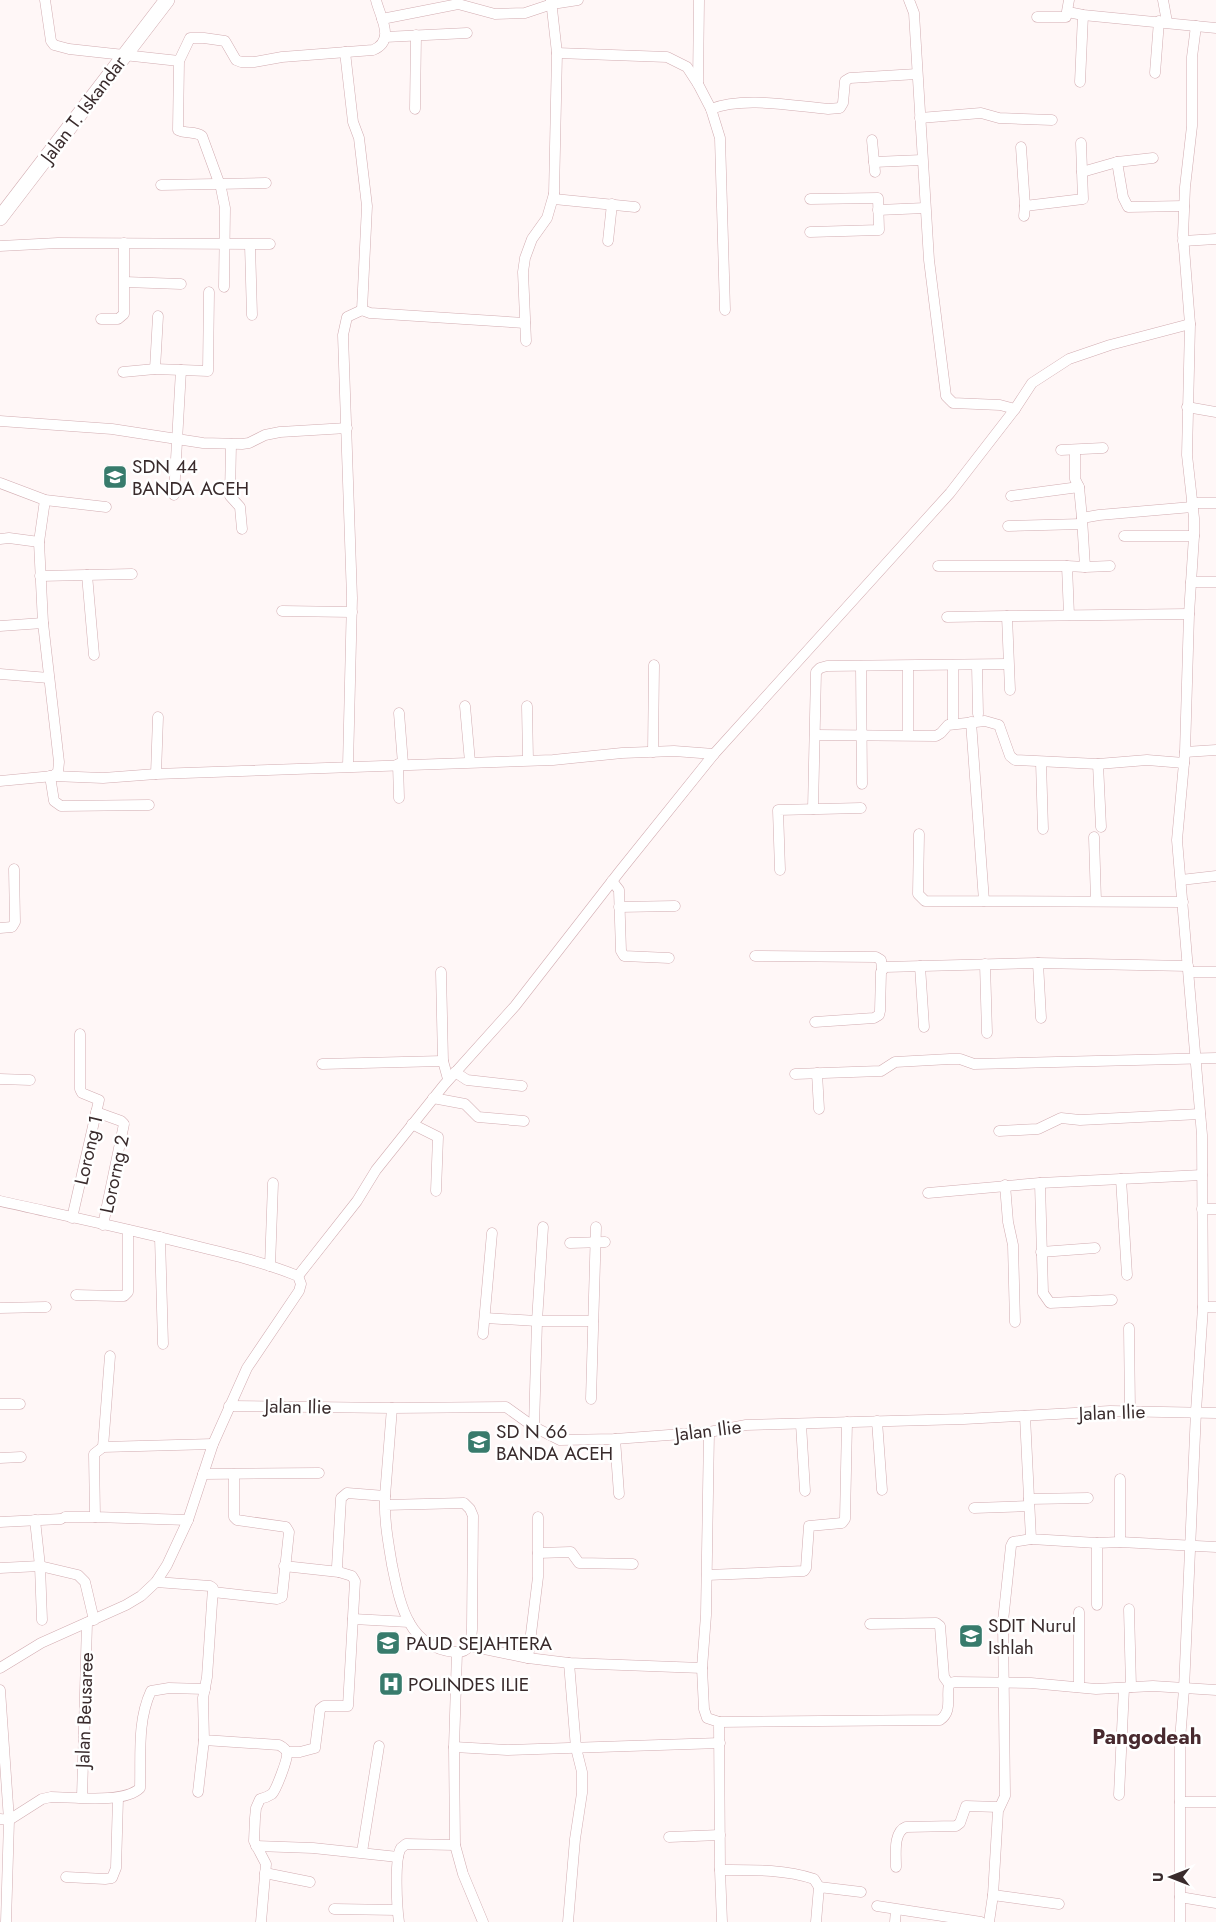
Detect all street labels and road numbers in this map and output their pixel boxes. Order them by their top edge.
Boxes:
street label: Jalan T. Iskandar [32,50,133,171]
street label: Lorong 1 [67,1113,110,1188]
street label: Lororng 2 [93,1132,136,1216]
street label: Jalan Ilie [261,1392,332,1421]
street label: Jalan Ilie [1075,1398,1146,1427]
street label: Jalan Ilie [670,1413,743,1448]
street label: Jalan Beusaree [69,1651,100,1771]

